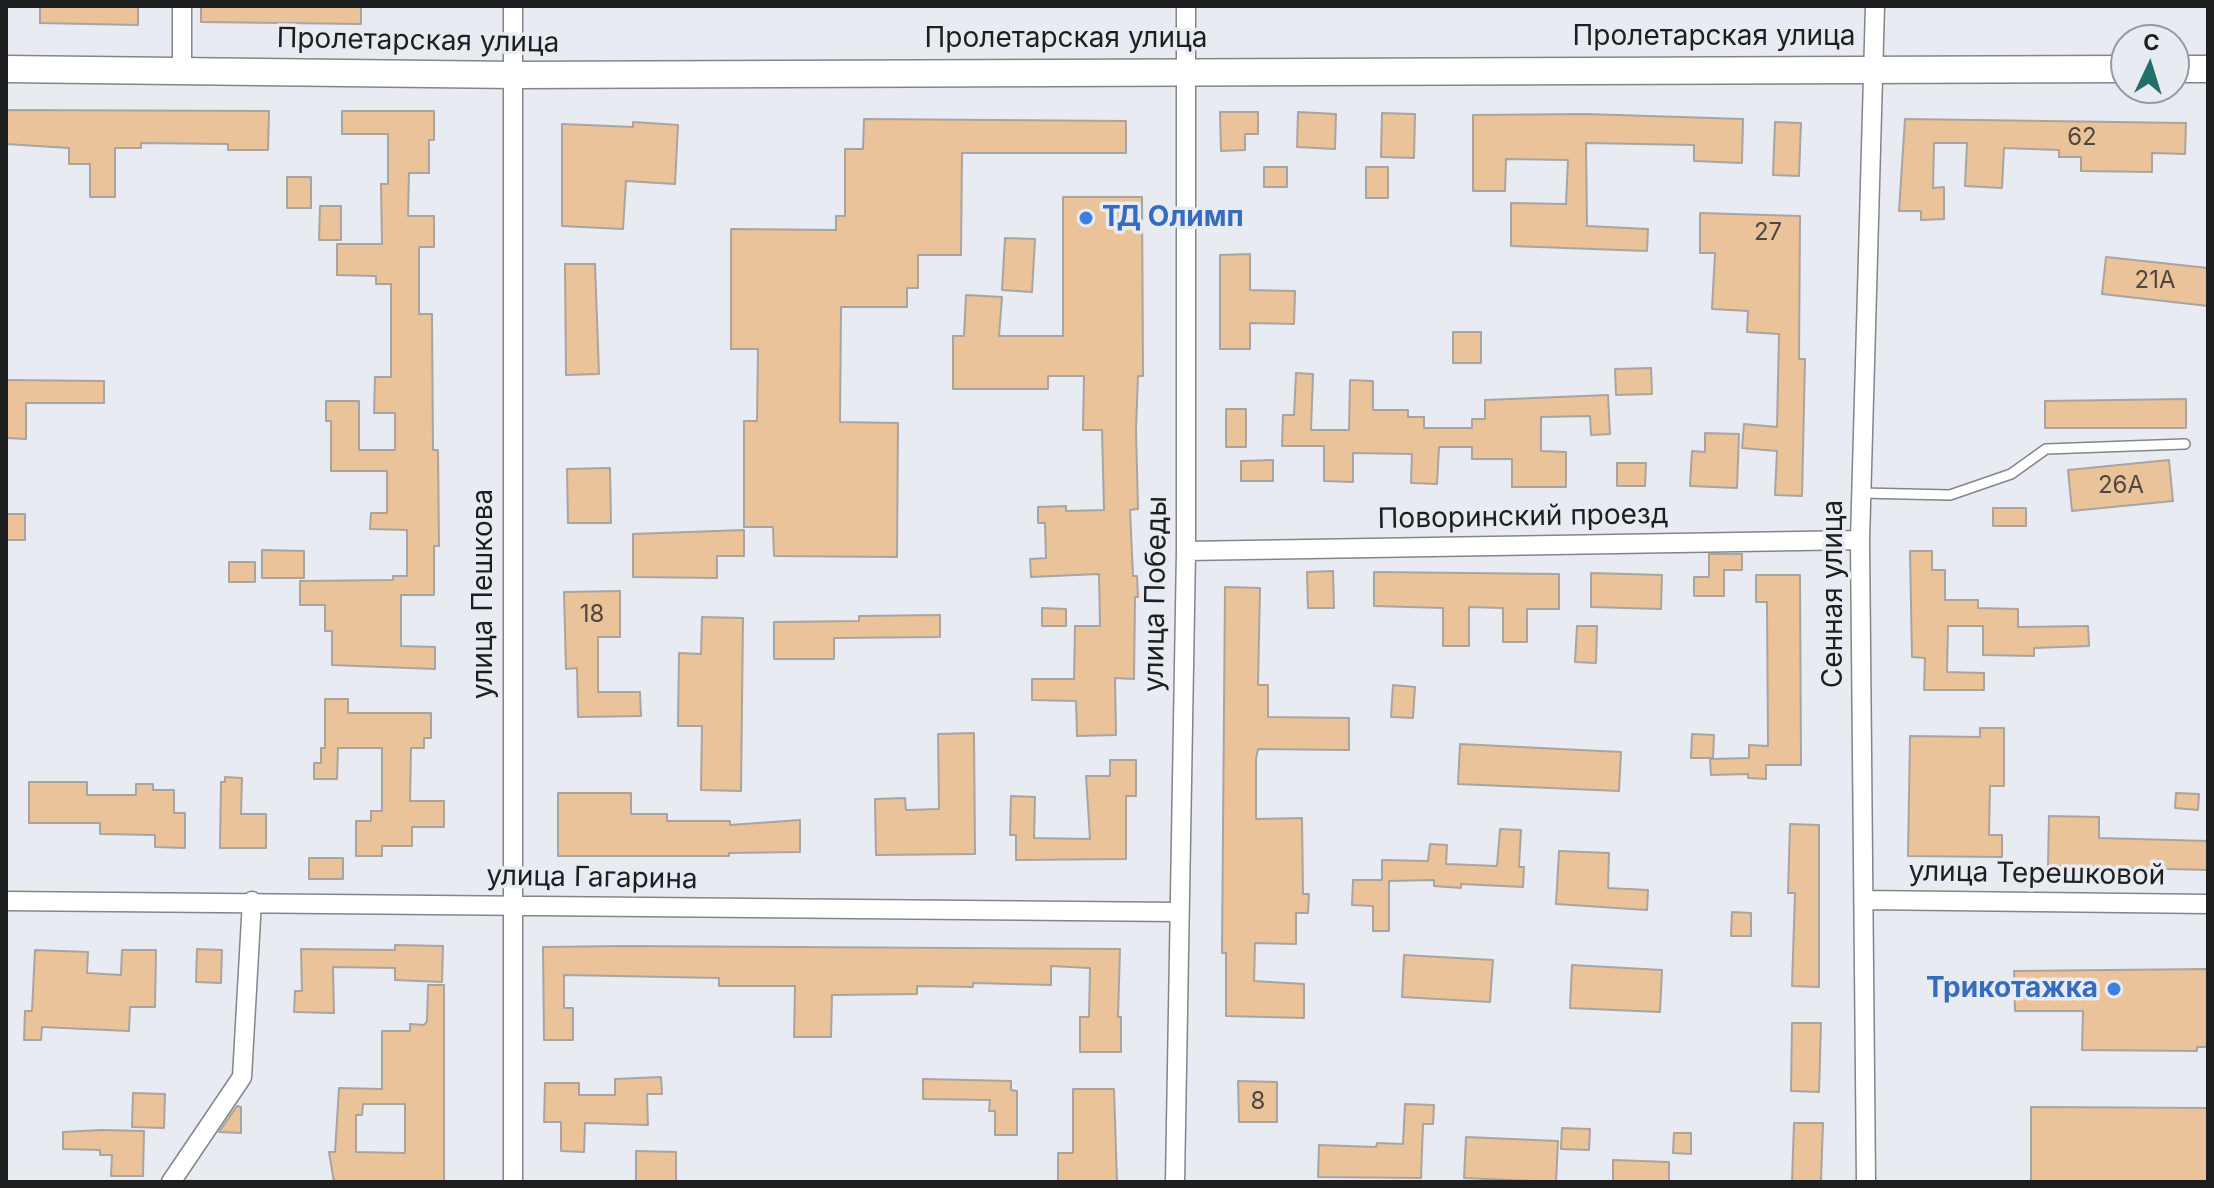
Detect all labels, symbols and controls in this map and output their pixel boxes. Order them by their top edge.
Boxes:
street label: Пролетарская улица [1573,20,1855,54]
street label: Пролетарская улица [276,22,560,60]
street label: Пролетарская улица [925,22,1207,56]
north arrow [2110,24,2190,104]
text: С [2143,29,2161,56]
house number: 62 [2067,124,2097,152]
place label: ТД Олимп [1102,201,1244,235]
marker: ТД Олимп [1077,209,1095,227]
house number: 27 [1754,219,1782,247]
house number: 21А [2135,267,2175,295]
house number: 26А [2098,472,2144,500]
street label: улица Пешкова [467,489,501,699]
street label: улица Победы [1137,496,1175,692]
street label: Поворинский проезд [1377,498,1669,536]
street label: Сенная улица [1817,500,1851,688]
house number: 18 [580,601,604,629]
street label: улица Терешковой [1908,855,2166,893]
street label: улица Гагарина [486,859,698,897]
place label: Трикотажка [1926,972,2098,1006]
marker: Трикотажка [2105,980,2123,998]
house number: 8 [1251,1088,1265,1116]

